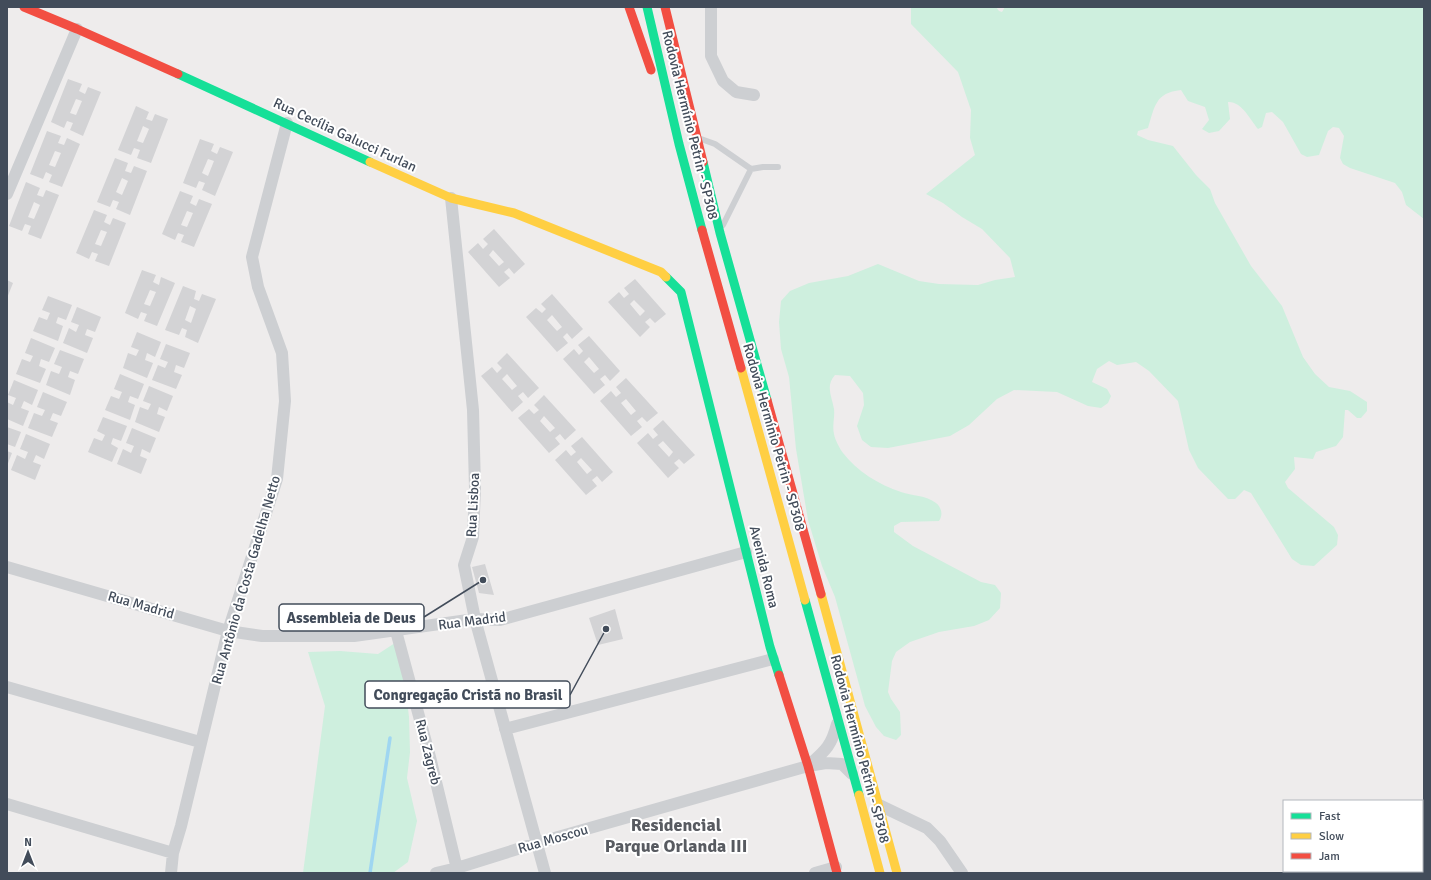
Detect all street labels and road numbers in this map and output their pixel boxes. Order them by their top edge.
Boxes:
street label: Rodovia Hermínio Petrin - SP308 [658,29,722,221]
street label: Rua Cecília Galucci Furlan [271,94,419,176]
street label: Rodovia Hermínio Petrin - SP308 [739,341,809,533]
street label: Rua Lisboa [463,472,483,538]
street label: Rua Antônio da Costa Gadelha Netto [208,474,284,686]
street label: Avenida Roma [746,524,782,610]
street label: Rua Madrid [106,587,176,623]
street label: Rua Madrid [437,608,507,634]
street label: Rodovia Hermínio Petrin - SP308 [827,653,893,845]
street label: Rua Zagreb [412,717,444,787]
street label: Rua Moscou [516,821,590,857]

